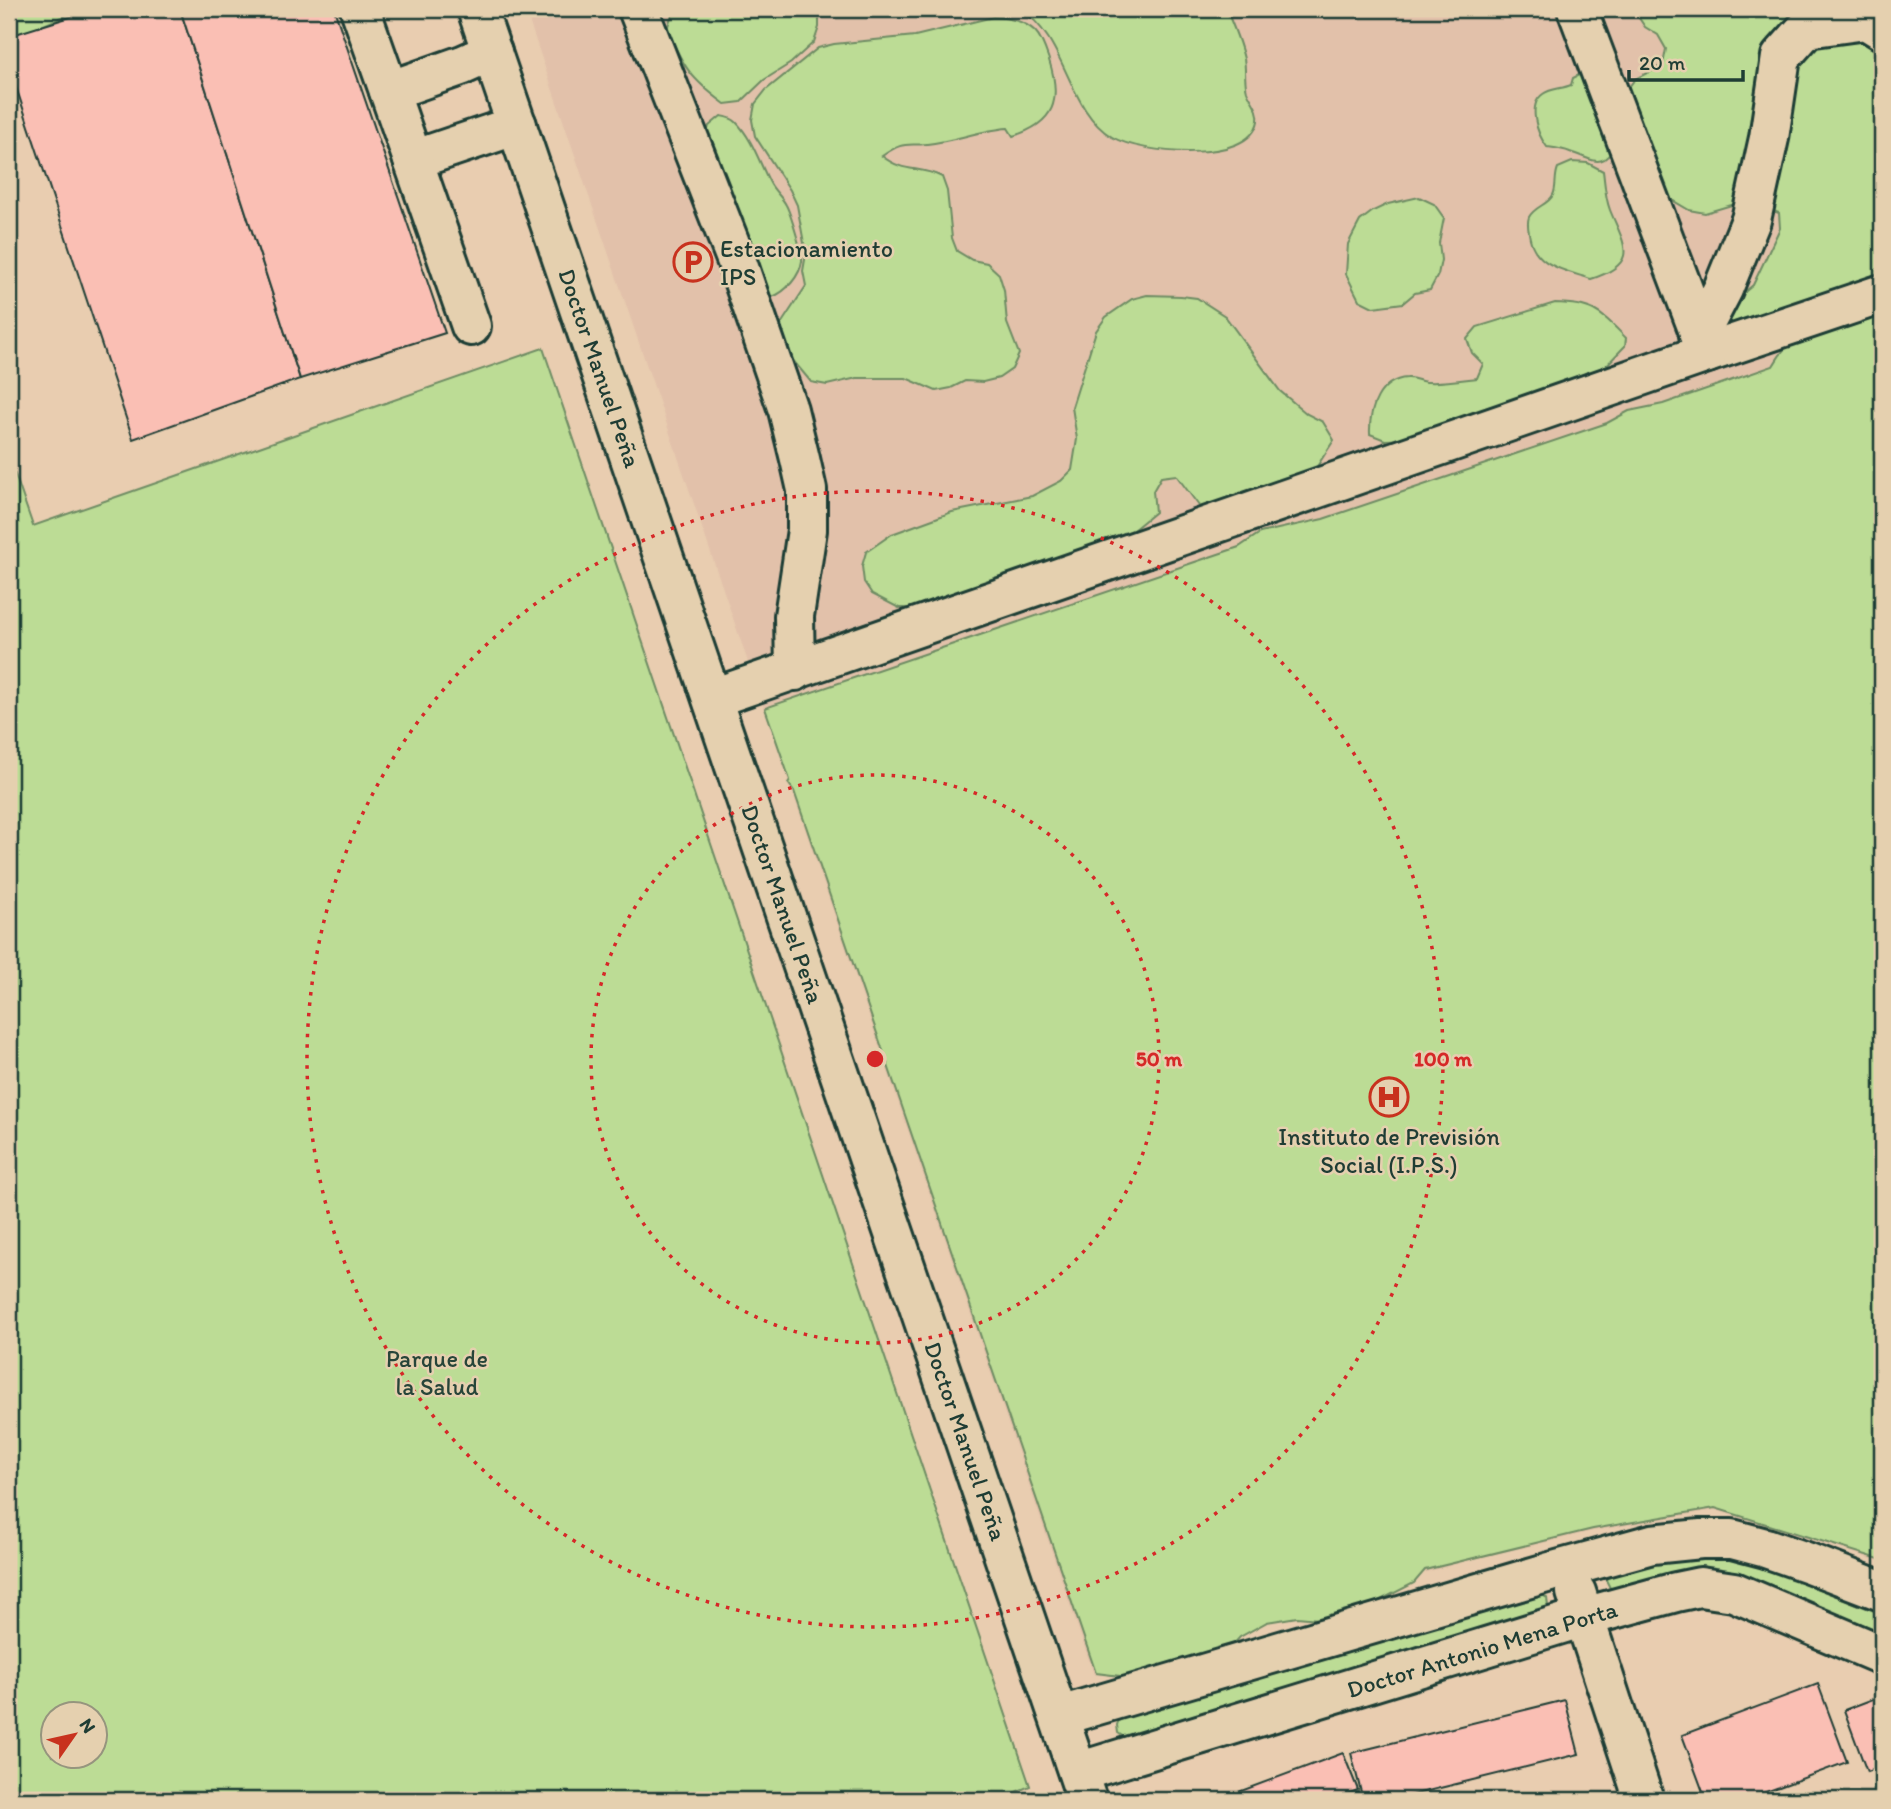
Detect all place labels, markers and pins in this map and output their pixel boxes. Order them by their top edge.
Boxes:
place label: Estacionamiento IPS [720,234,893,291]
parking icon: Estacionamiento IPS [672,241,714,283]
centre of rings [863,1047,887,1071]
hospital icon: Instituto de Previsión Social (I.P.S.) [1368,1076,1410,1118]
place label: Instituto de Previsión Social (I.P.S.) [1278,1122,1500,1179]

